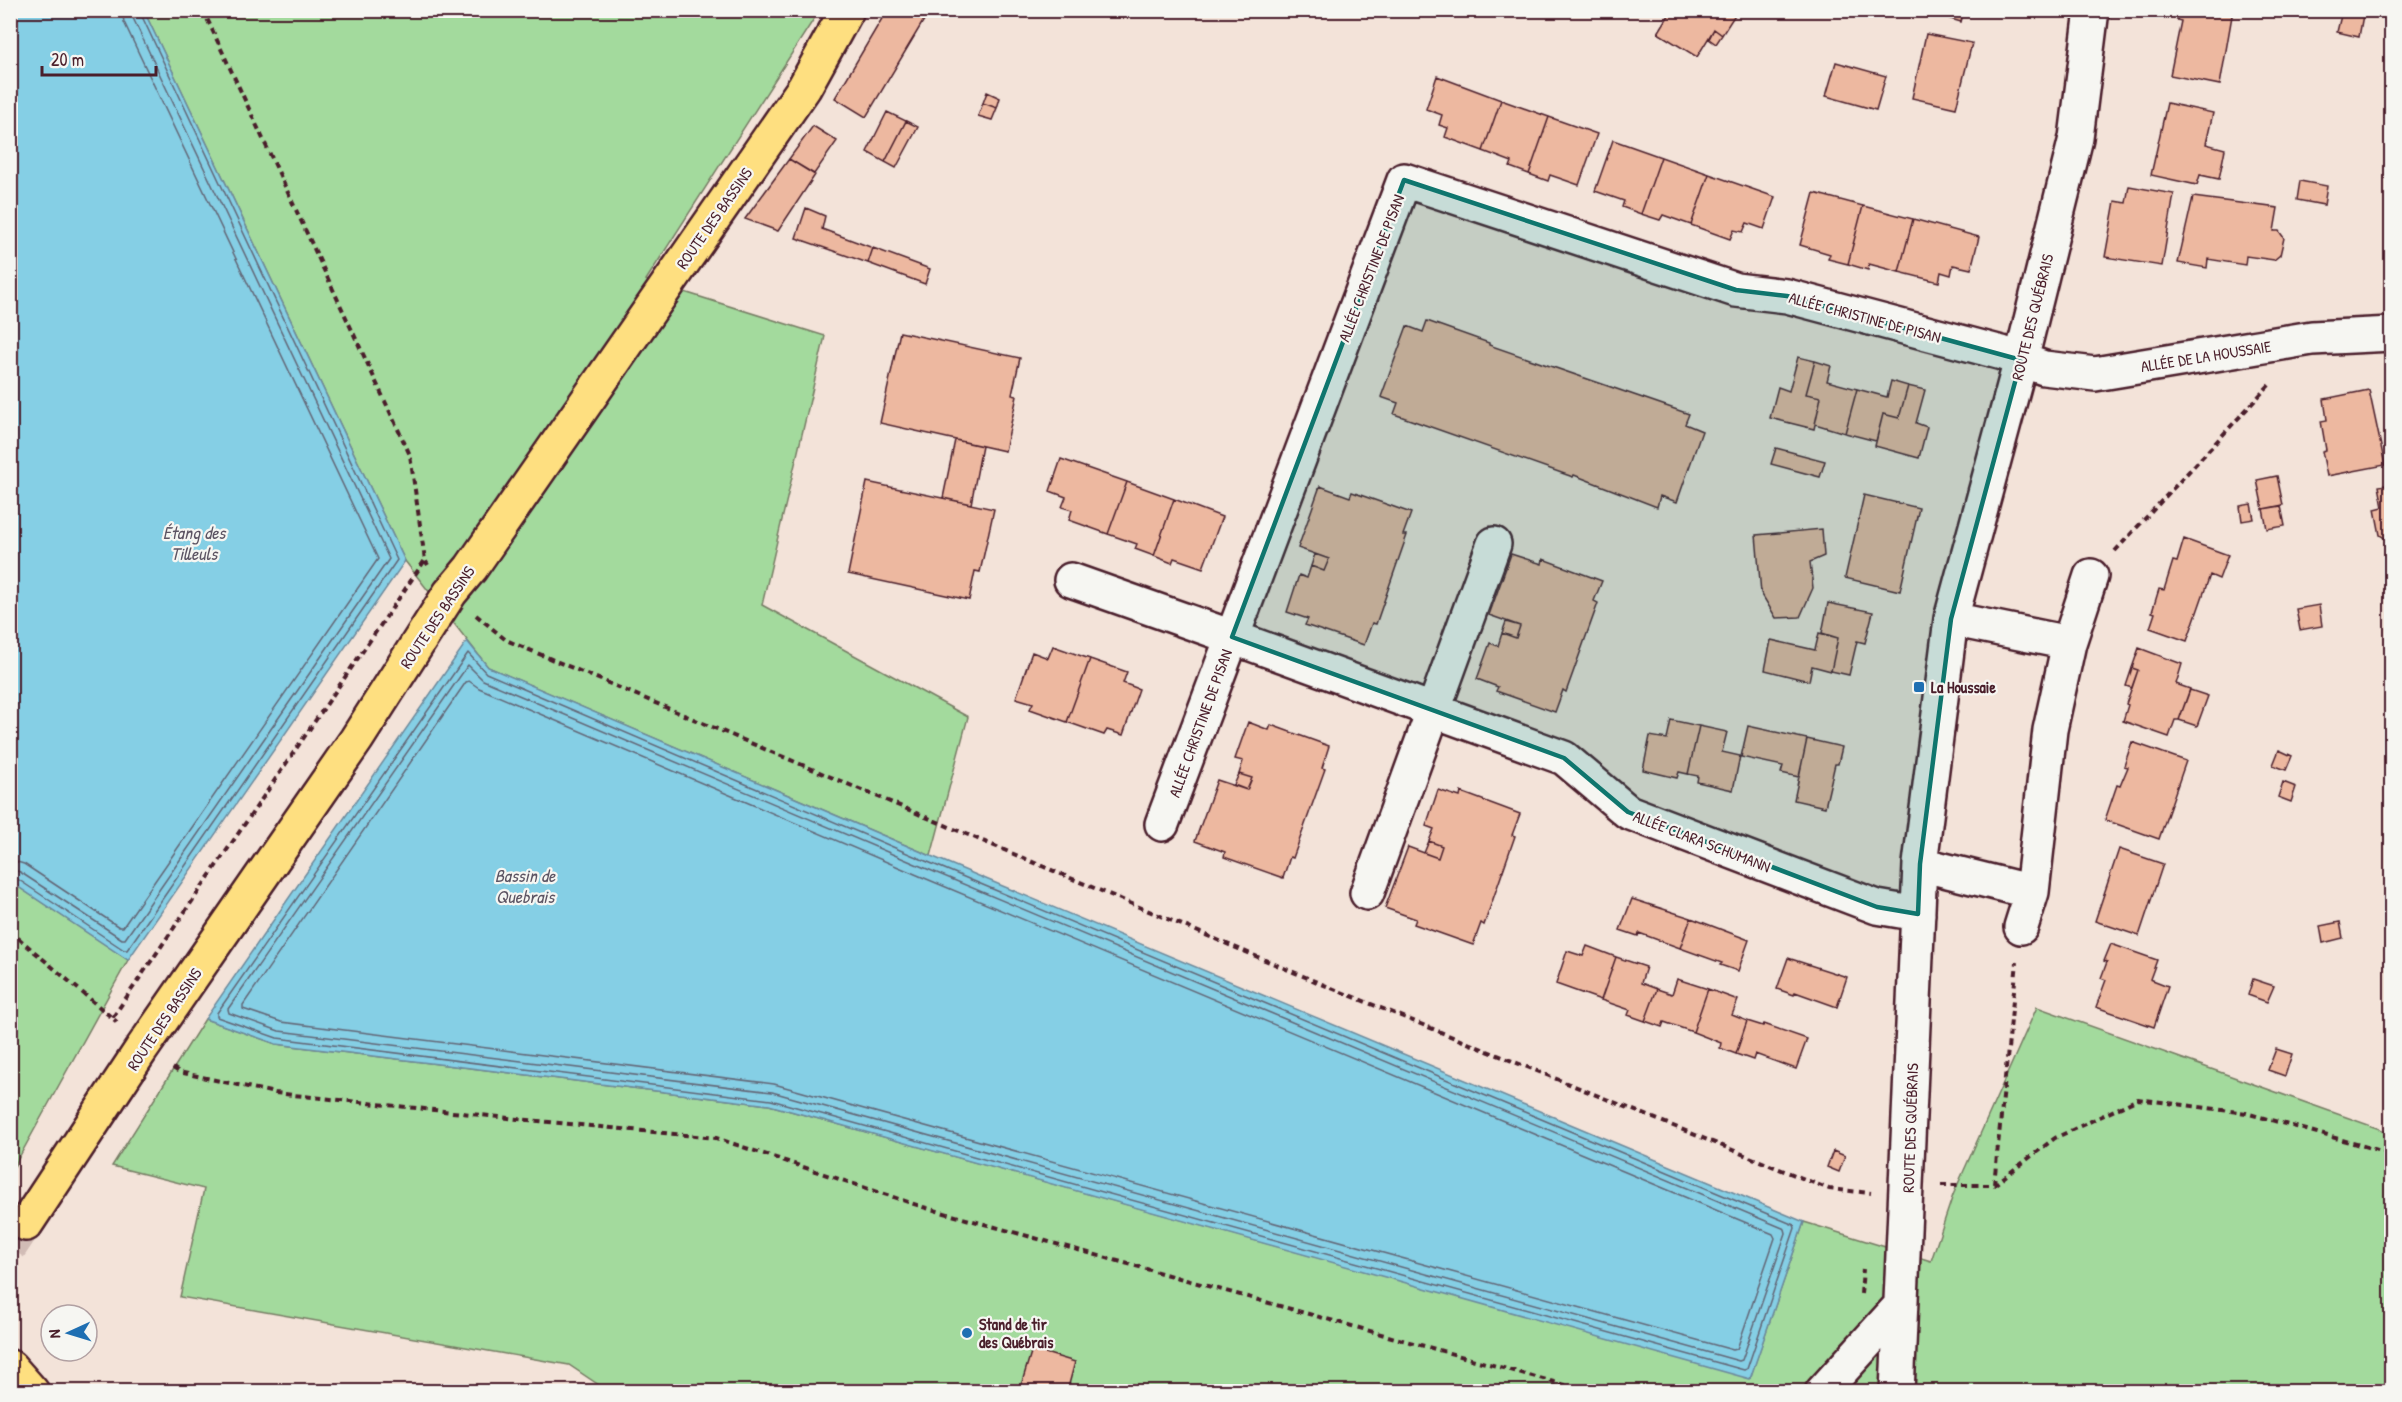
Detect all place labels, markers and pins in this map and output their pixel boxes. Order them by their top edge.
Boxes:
place label: La Houssaie [1931,676,1996,698]
marker: La Houssaie [1912,680,1926,694]
place label: Stand de tir des Québrais [979,1313,1054,1353]
marker: Stand de tir des Québrais [960,1326,974,1340]

